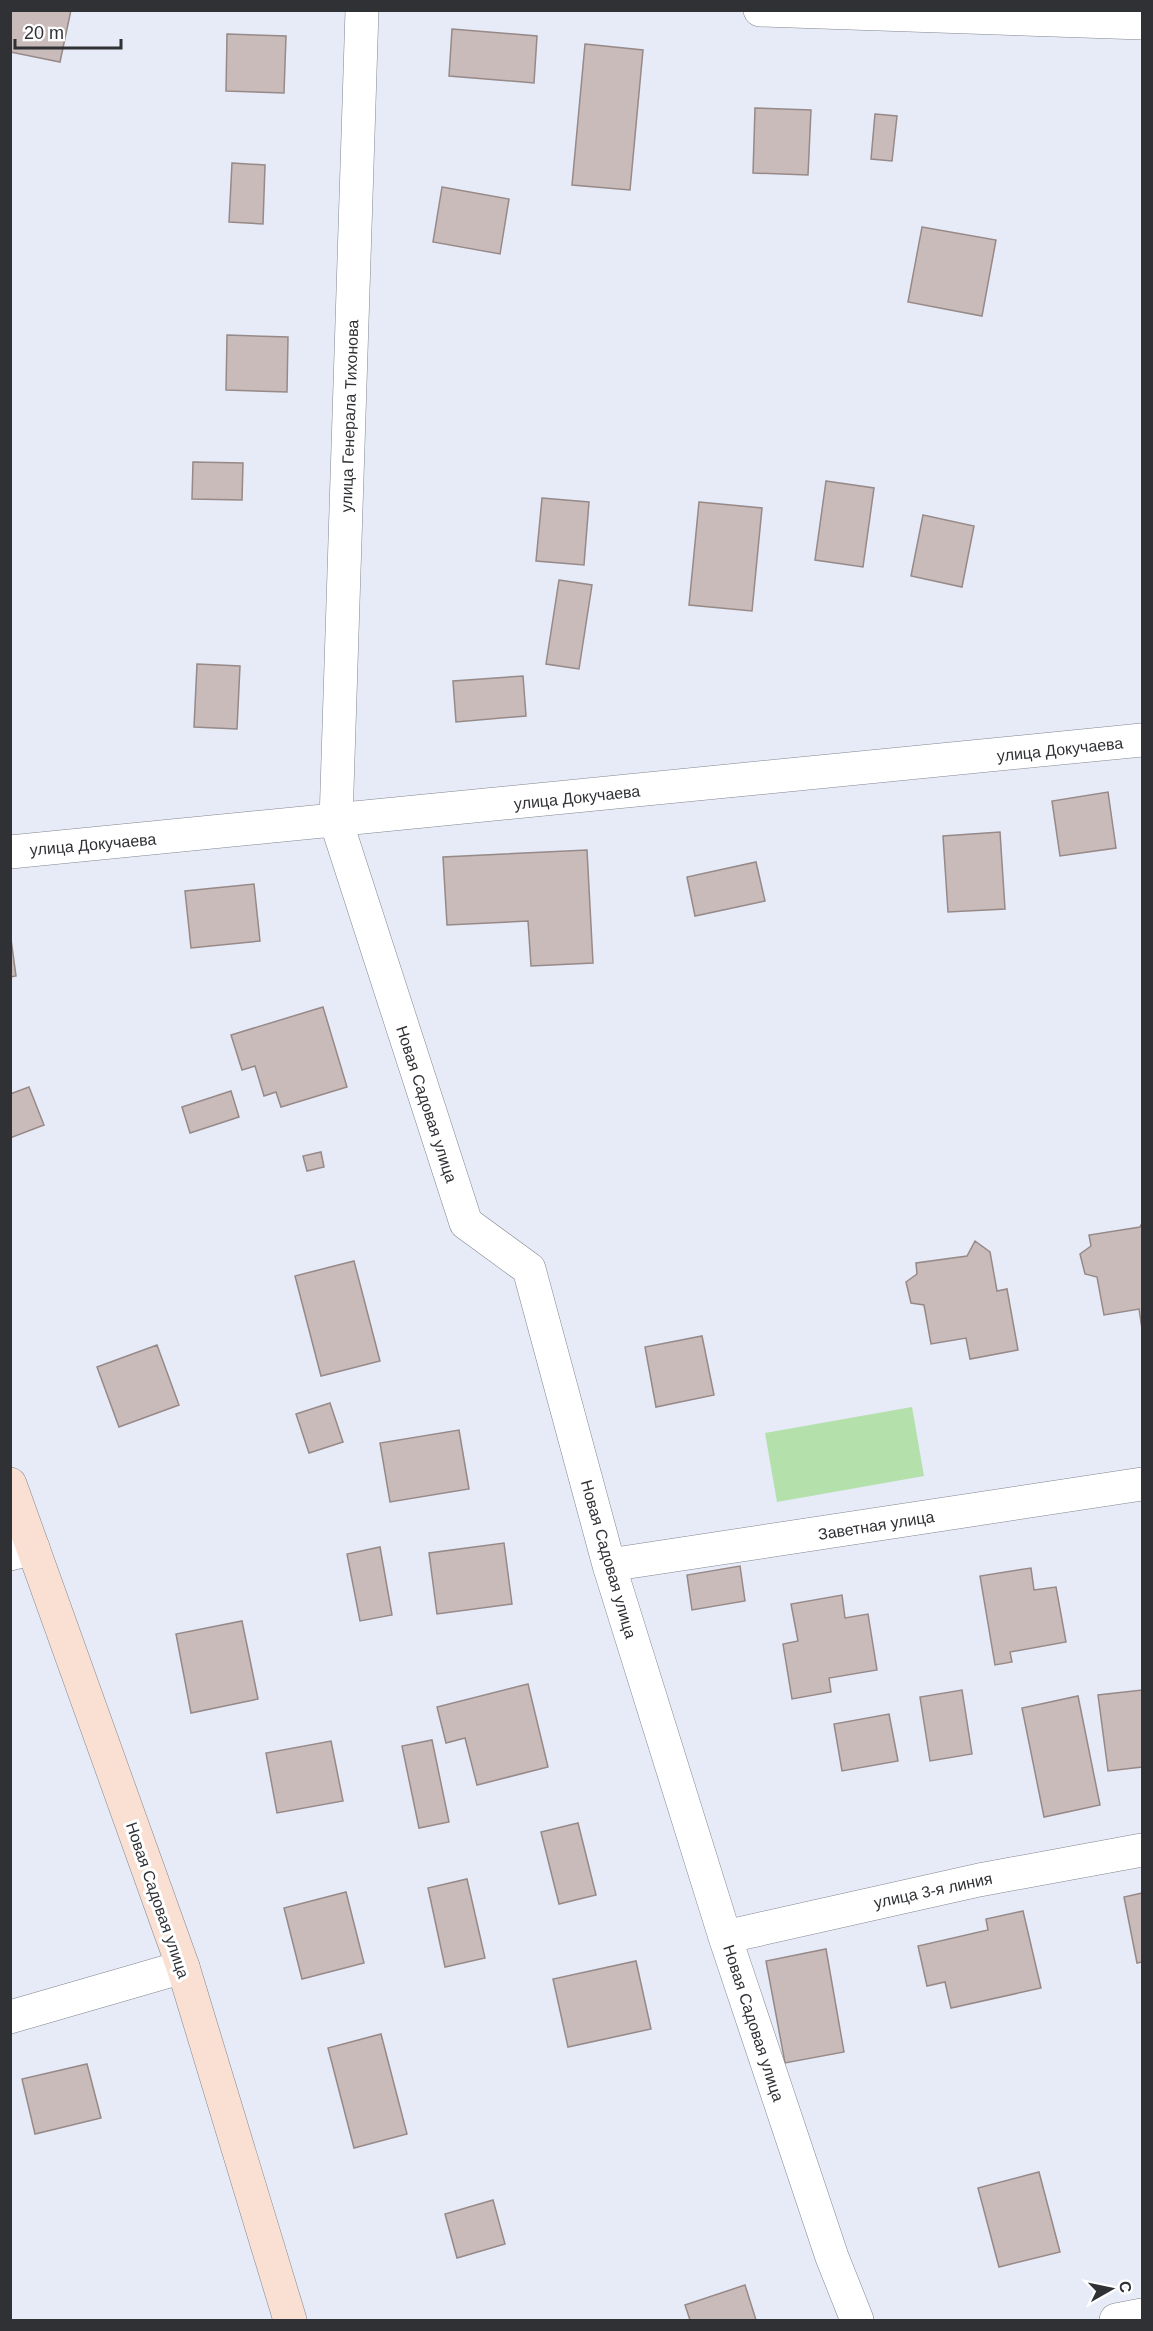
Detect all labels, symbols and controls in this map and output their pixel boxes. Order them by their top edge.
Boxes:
scale bar [15,12,122,50]
text: 20 m [24,23,64,43]
street label: улица Генерала Тихонова [338,319,361,513]
street label: улица Докучаева [996,734,1124,765]
street label: улица Докучаева [513,782,641,813]
street label: улица Докучаева [29,830,157,858]
street label: Новая Садовая улица [393,1024,460,1185]
street label: Новая Садовая улица [578,1478,639,1640]
street label: Заветная улица [817,1508,935,1543]
street label: Новая Садовая улица [123,1820,192,1981]
street label: улица 3-я линия [872,1870,994,1911]
street label: Новая Садовая улица [720,1943,787,2104]
north arrow [1081,2259,1141,2319]
text: С [1116,2280,1135,2294]

